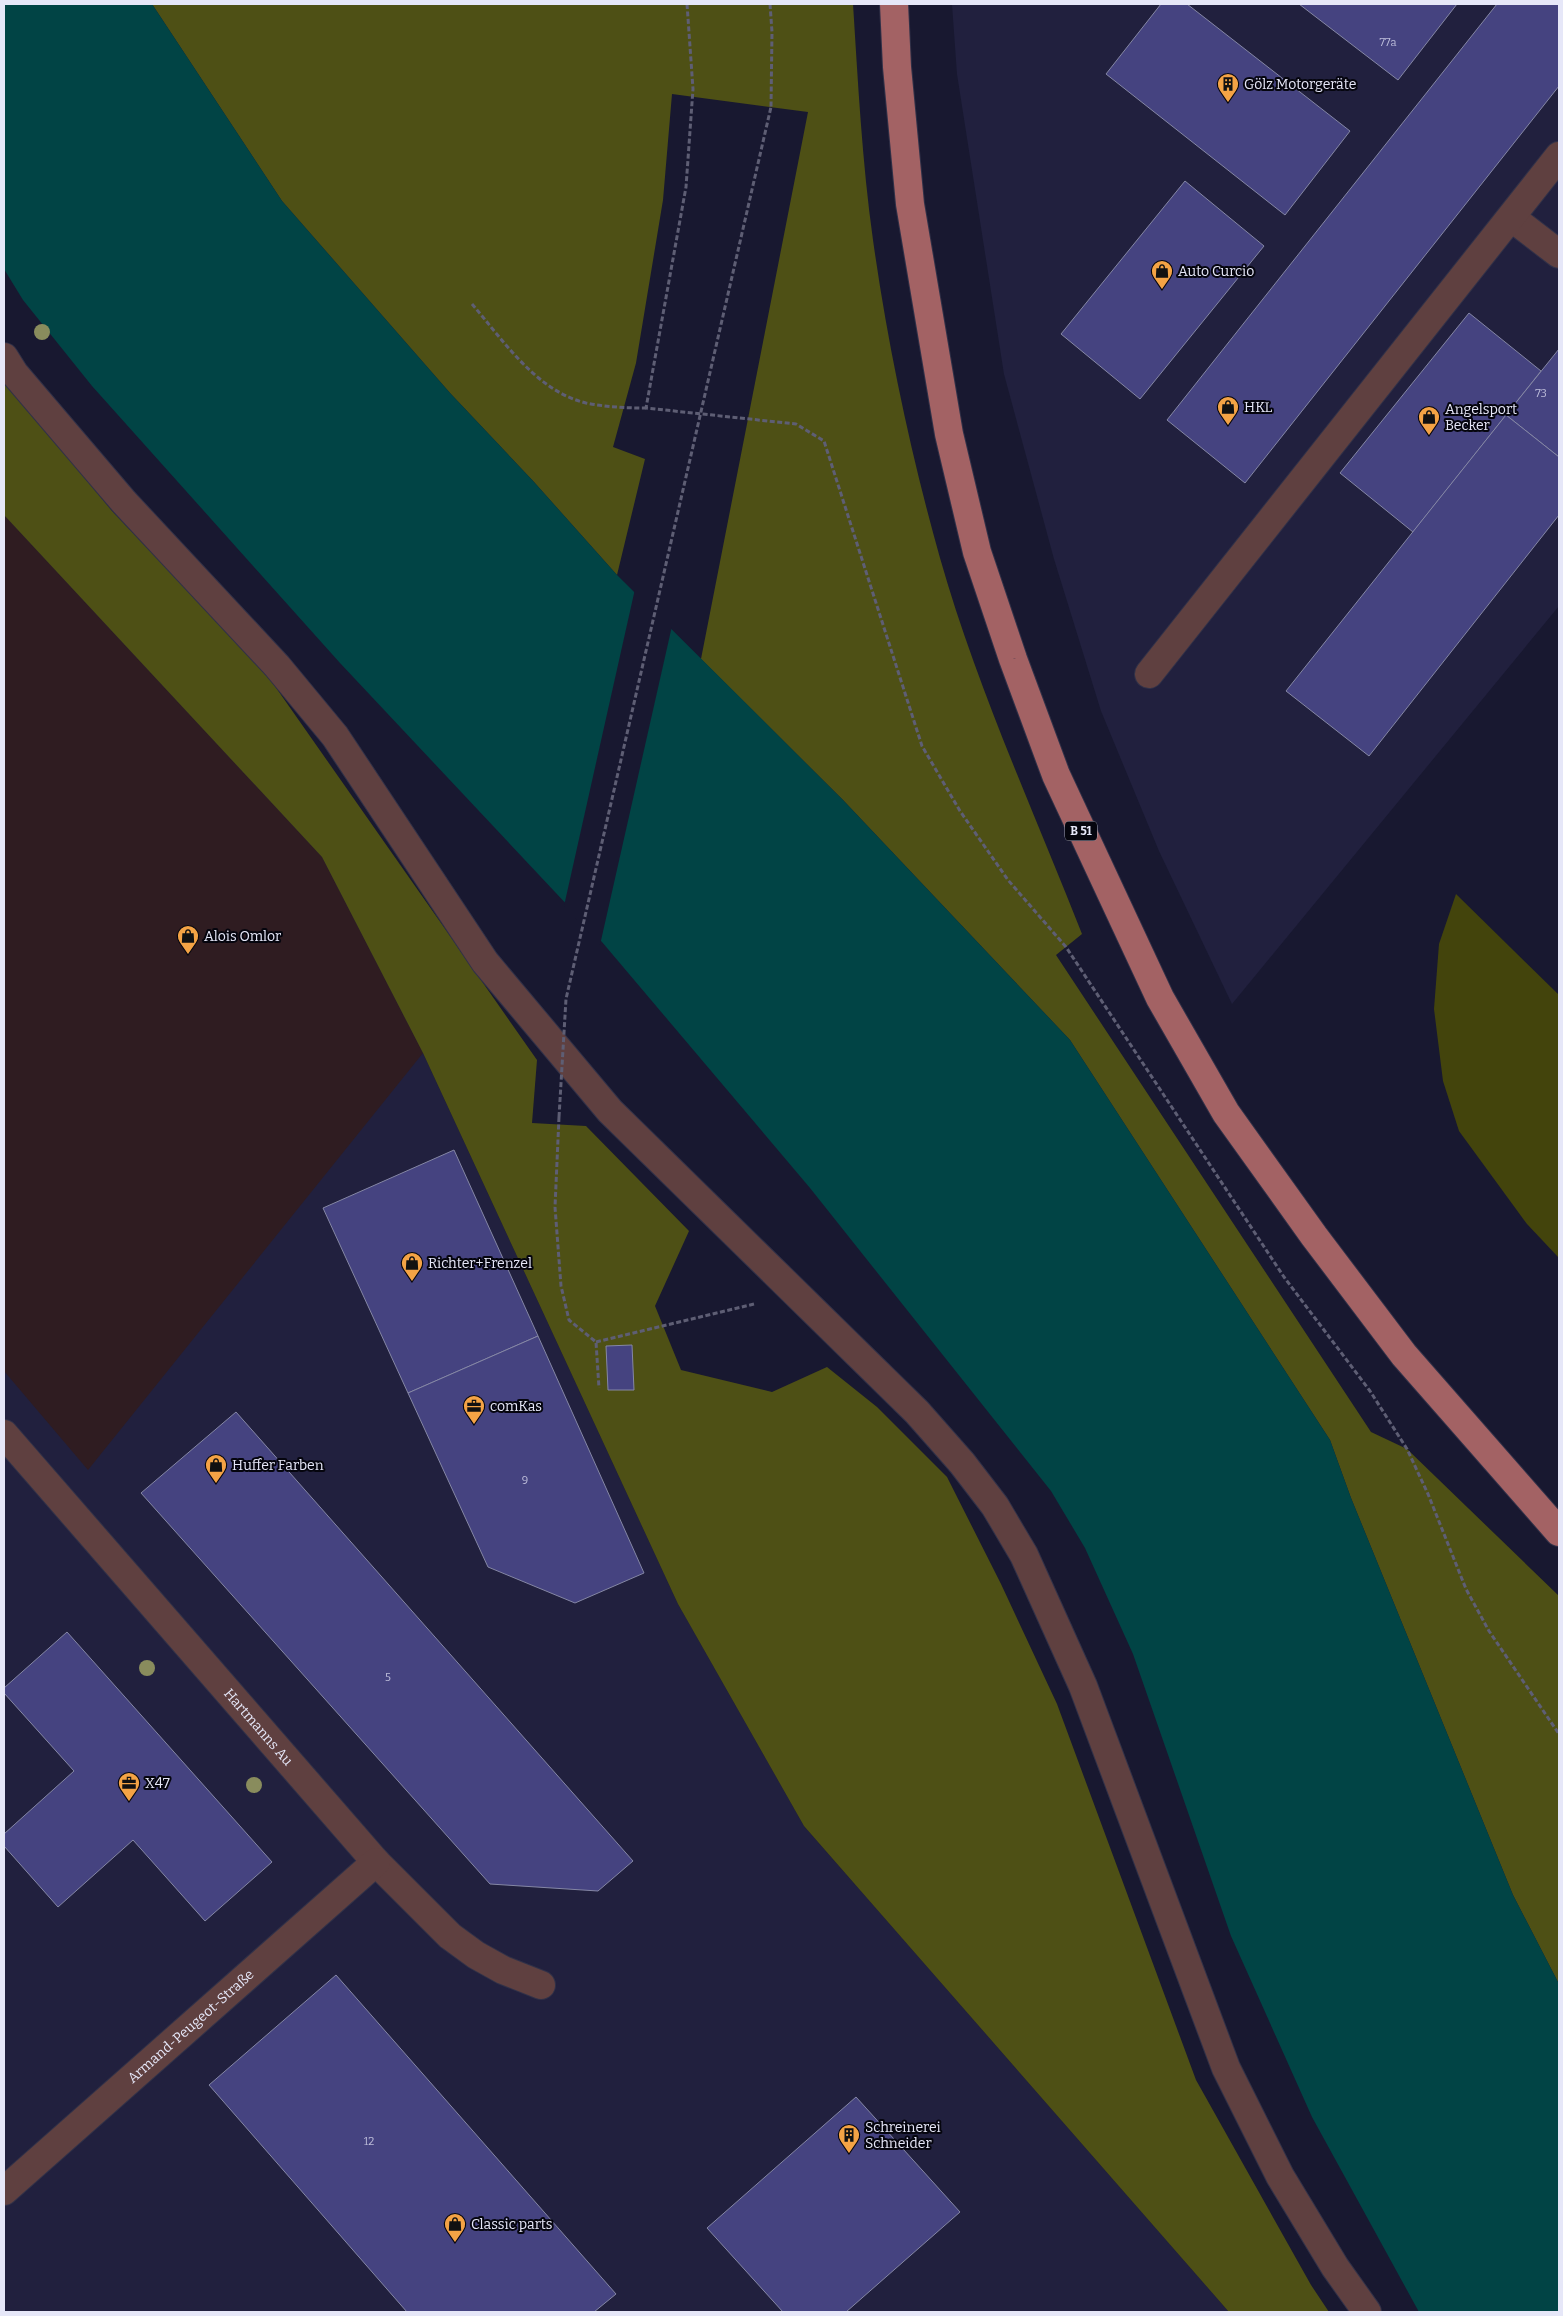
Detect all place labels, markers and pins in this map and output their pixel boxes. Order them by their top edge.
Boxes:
building icon: Gölz Motorgeräte [1216,72,1240,103]
place label: Gölz Motorgeräte [1244,76,1356,93]
shop icon: Auto Curcio [1150,259,1174,290]
place label: Auto Curcio [1178,263,1254,280]
shop icon: HKL [1216,395,1240,426]
place label: HKL [1244,399,1273,416]
place label: Angelsport Becker [1445,401,1517,434]
shop icon: Angelsport Becker [1417,405,1441,436]
shop icon: Alois Omlor [176,924,200,955]
place label: Alois Omlor [204,928,281,945]
shop icon: Richter+Frenzel [400,1251,424,1282]
place label: Richter+Frenzel [428,1255,532,1272]
office icon: comKas [462,1394,486,1425]
place label: comKas [490,1398,542,1415]
shop icon: Huffer Farben [204,1453,228,1484]
place label: Huffer Farben [232,1457,324,1474]
office icon: X47 [117,1771,141,1802]
place label: X47 [145,1775,170,1792]
place label: Schreinerei Schneider [865,2119,941,2152]
building icon: Schreinerei Schneider [837,2123,861,2154]
shop icon: Classic parts [443,2212,467,2243]
place label: Classic parts [471,2216,552,2233]

